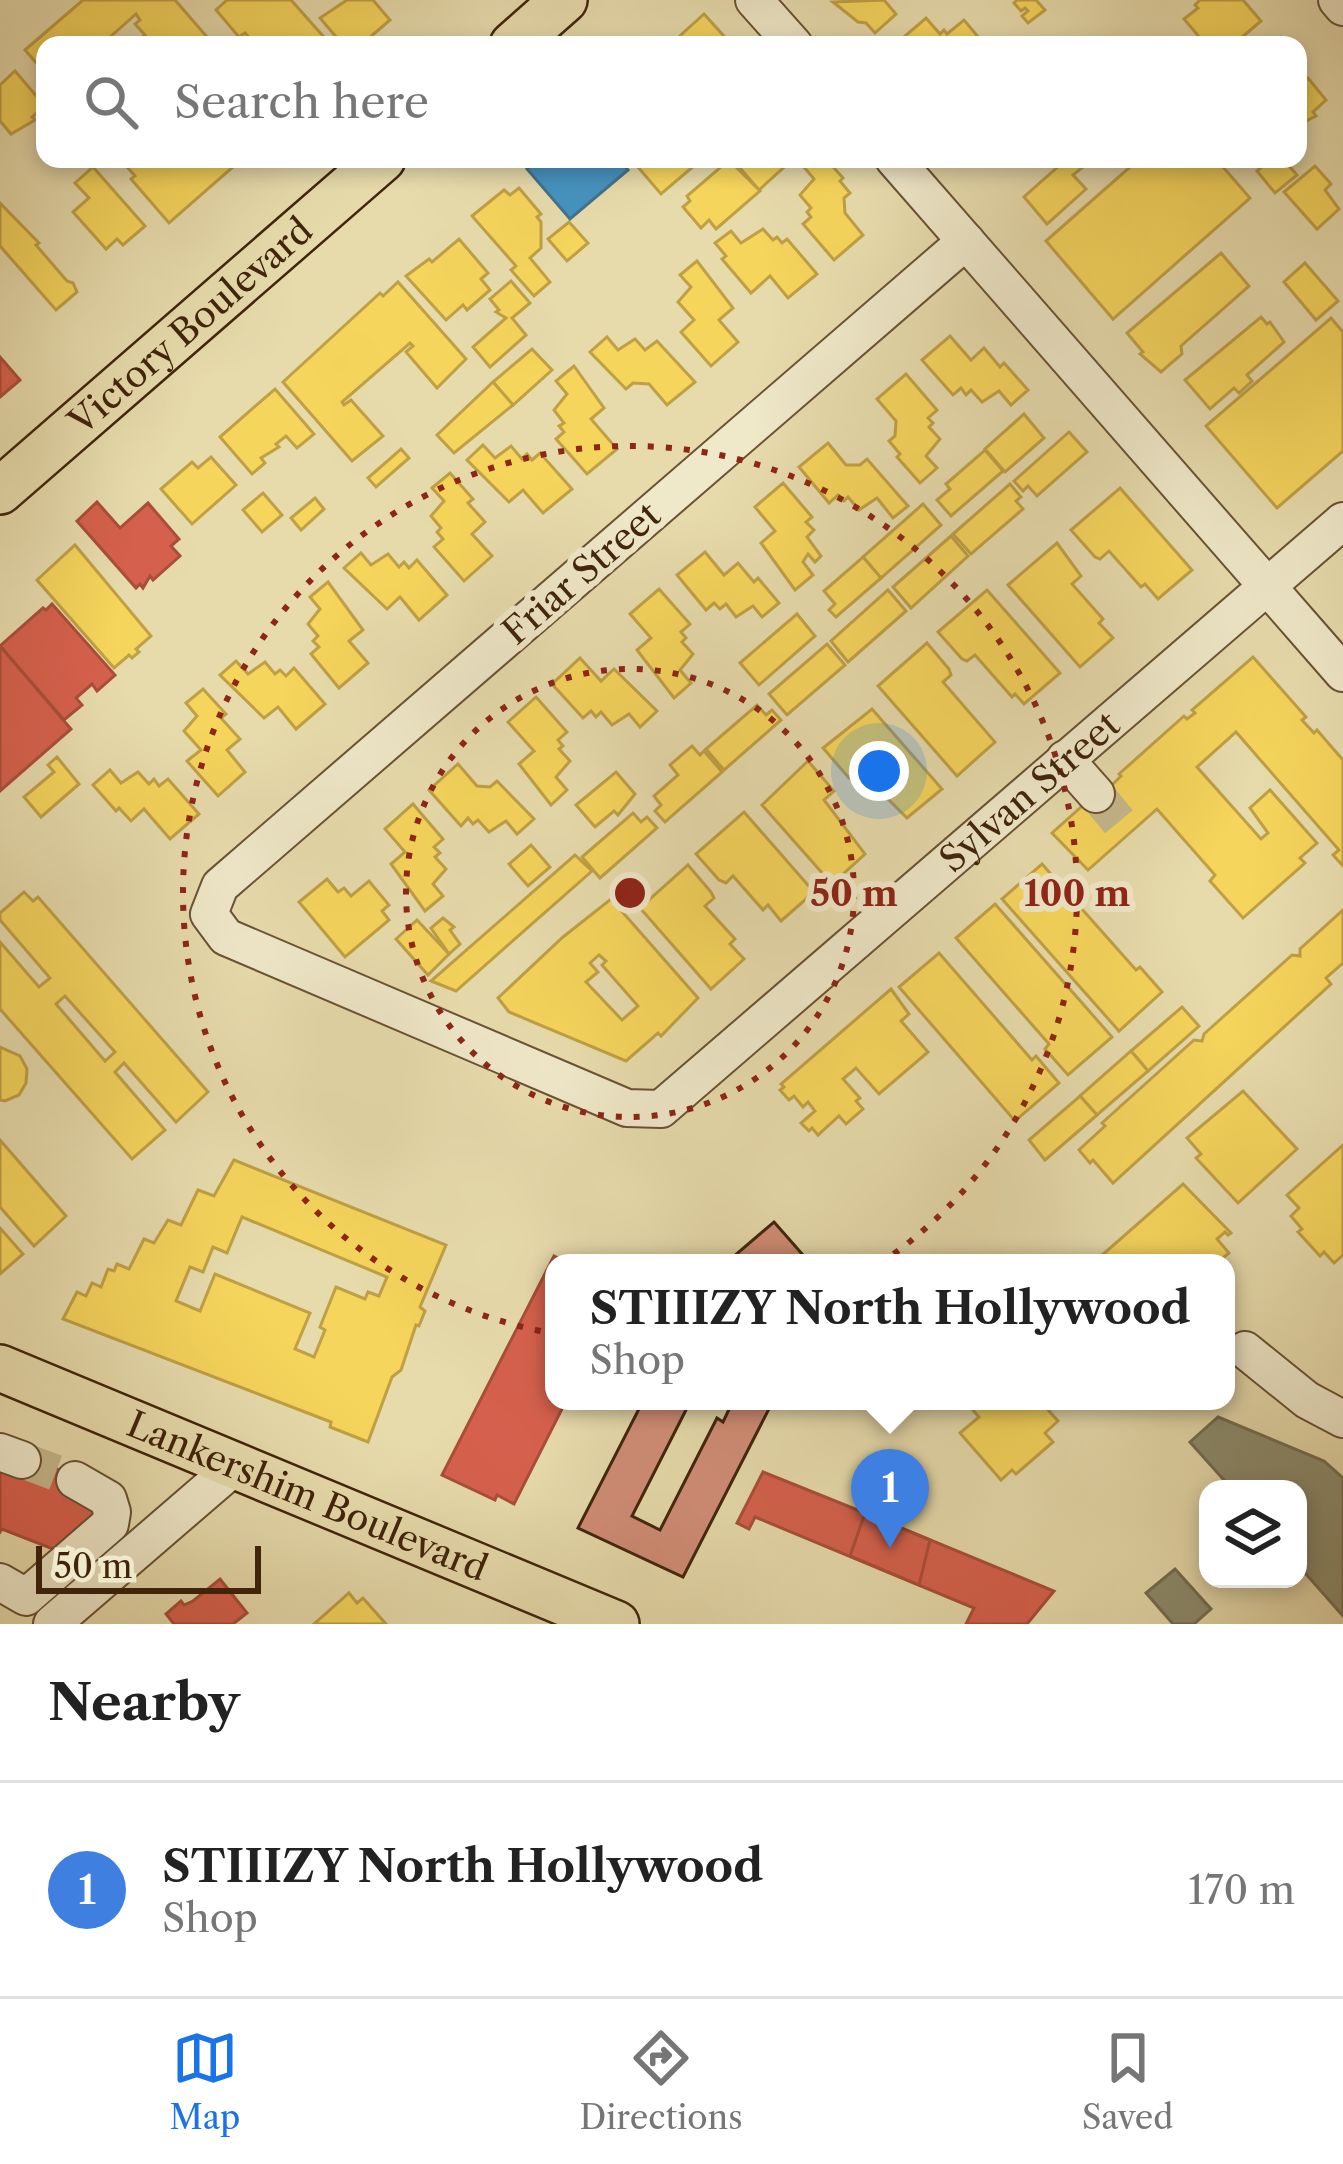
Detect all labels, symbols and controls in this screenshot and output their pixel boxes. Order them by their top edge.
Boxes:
search box [36,36,1307,168]
icon: search [78,69,144,135]
text: Search here [174,74,429,130]
street label: Victory Boulevard [59,208,321,444]
street label: Friar Street [493,492,669,653]
street label: Sylvan Street [930,702,1128,881]
your location [849,741,909,801]
text: 50 m [810,871,898,915]
text: 100 m [1024,871,1130,915]
centre of rings [609,872,651,914]
popup [545,1254,1235,1410]
text: STIIIZY North Hollywood [589,1280,1191,1336]
text: Shop [589,1336,685,1384]
street label: Lankershim Boulevard [121,1401,494,1590]
pin: 1 [851,1449,929,1548]
map controls [1199,1480,1307,1588]
button: layers [1199,1480,1307,1588]
scale bar [36,1540,261,1593]
text: 50 m [54,1546,132,1587]
text: Nearby [48,1671,240,1733]
text: STIIIZY North Hollywood [162,1838,763,1894]
text: 1 [78,1866,96,1914]
text: 170 m [1188,1866,1295,1914]
text: Shop [162,1894,258,1942]
tab: Map [170,2025,240,2138]
tab: Directions [580,2025,743,2138]
tab: Saved [1082,2025,1173,2138]

